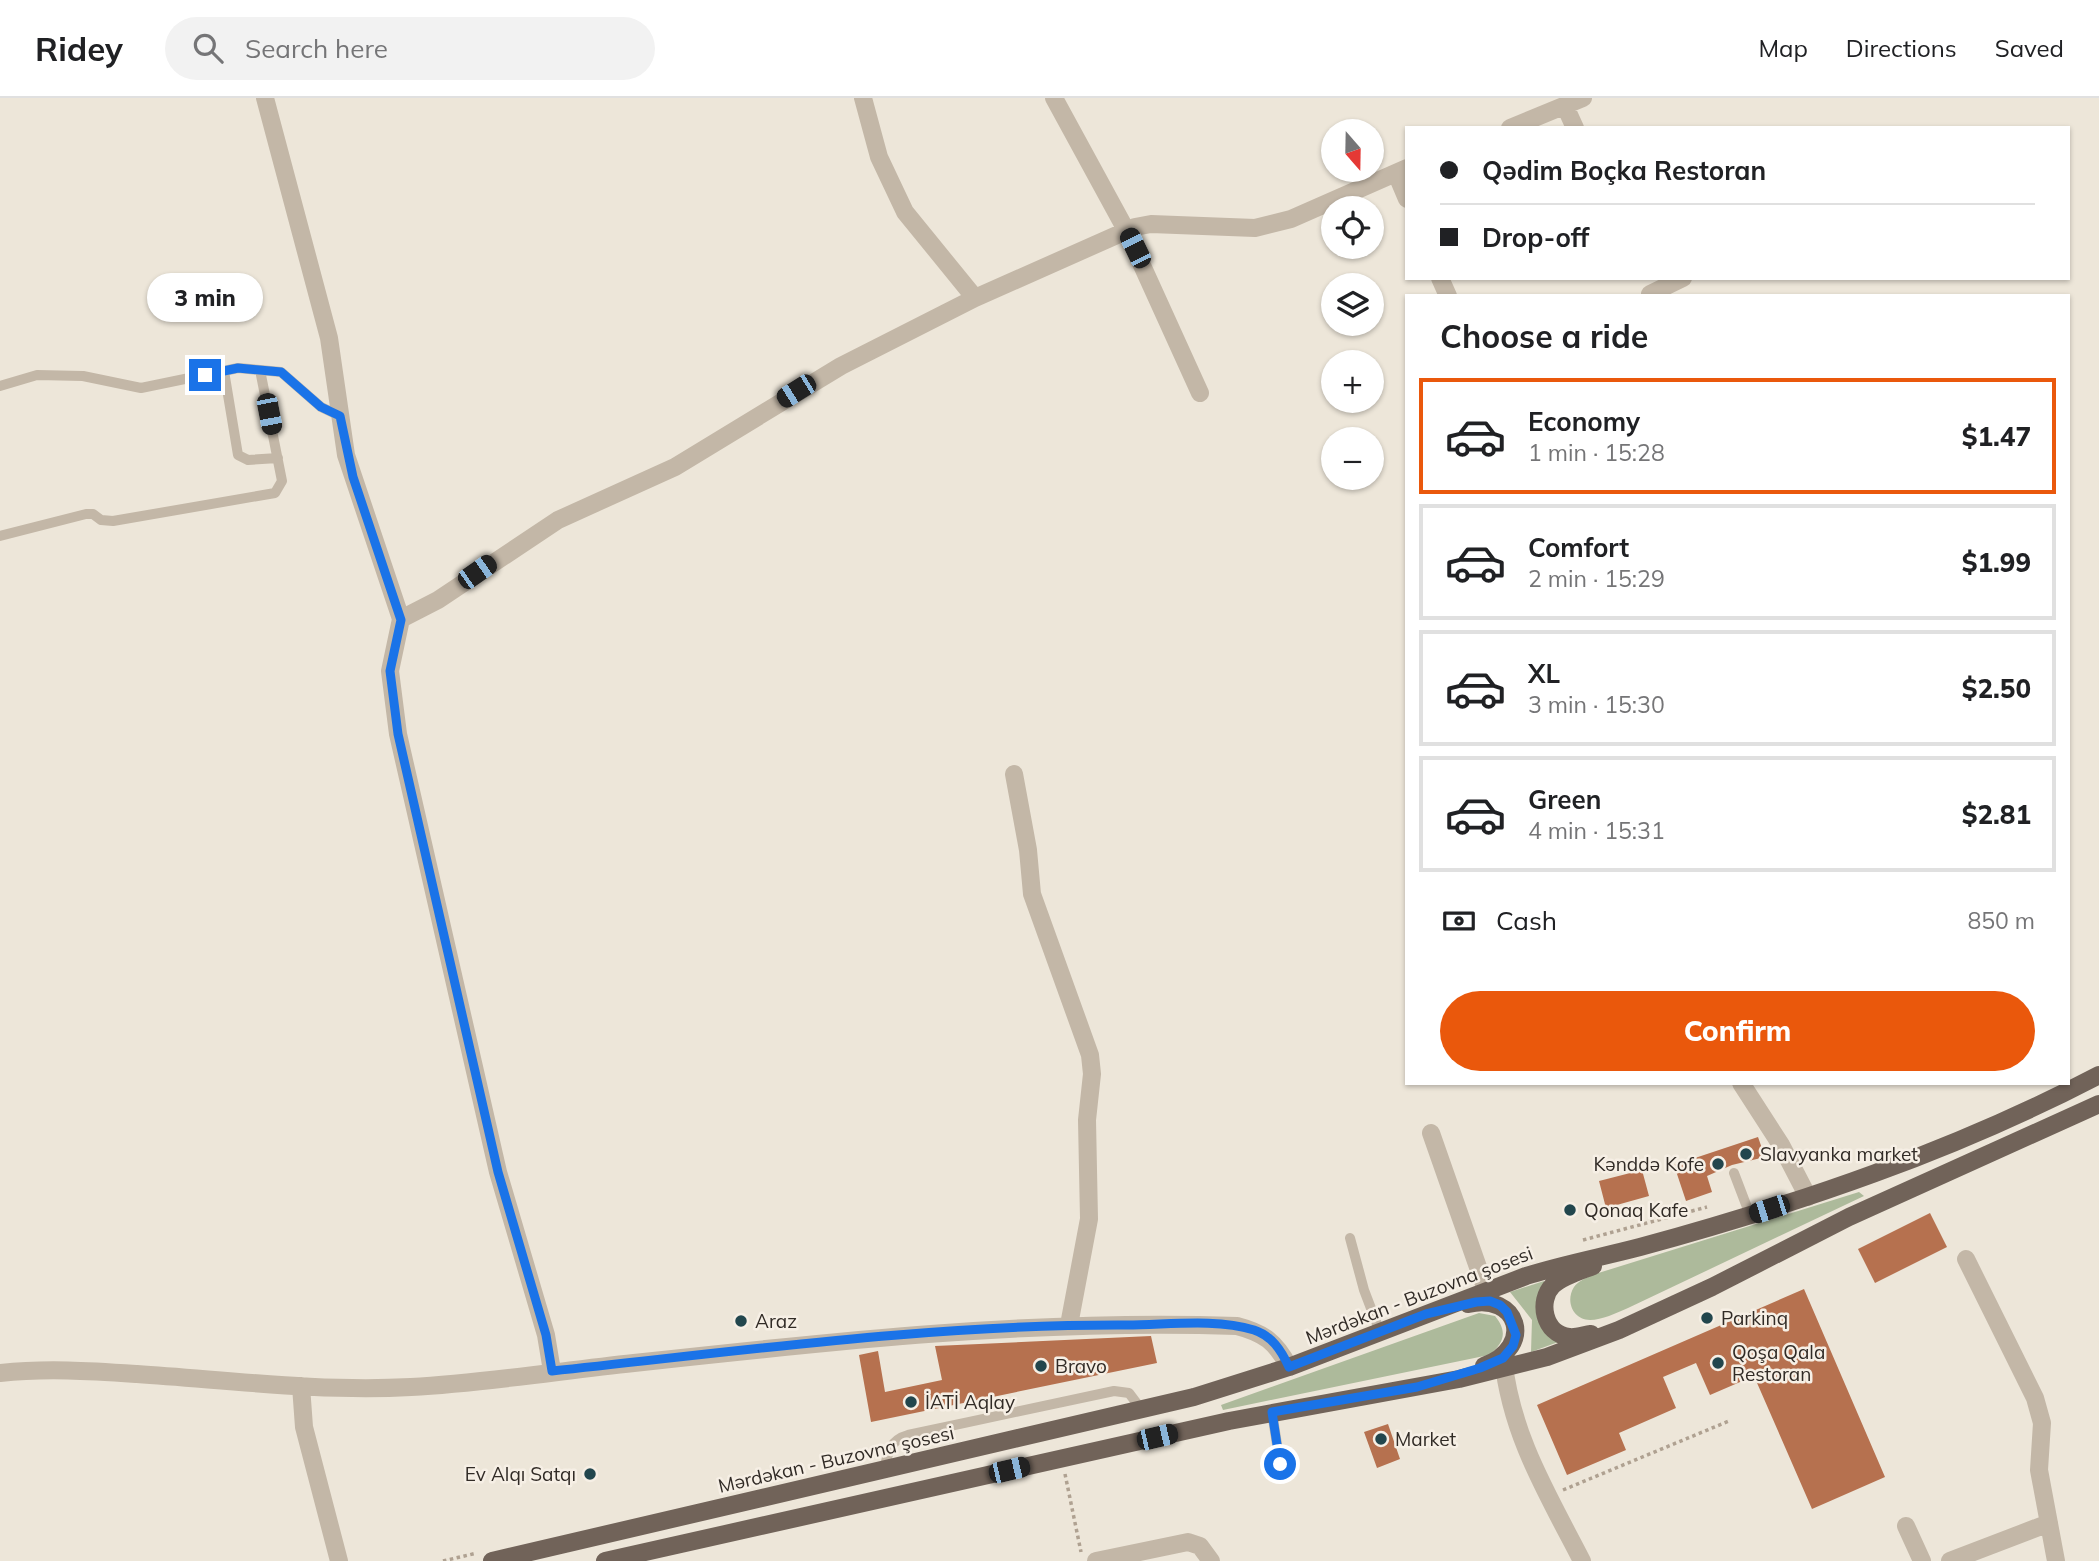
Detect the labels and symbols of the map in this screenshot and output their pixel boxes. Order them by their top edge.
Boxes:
north arrow [1321,119,1384,182]
car [1117,225,1154,271]
callout: 3 min [147,274,263,322]
route end [189,359,221,391]
car [773,371,820,411]
car [255,391,284,437]
car [454,551,501,593]
place label: Slavyanka market [1760,1142,1918,1166]
marker: Slavyanka market [1738,1146,1754,1162]
place label: Kənddə Kofe [1594,1152,1704,1176]
marker: Kənddə Kofe [1710,1156,1726,1172]
car [1746,1193,1793,1225]
place label: Qonaq Kafe [1584,1198,1688,1222]
marker: Qonaq Kafe [1562,1202,1578,1218]
street label: Mərdəkan - Buzovna şosesi [1302,1241,1536,1349]
place label: Parkinq [1721,1306,1788,1330]
place label: Araz [755,1309,797,1333]
marker: Parkinq [1699,1310,1715,1326]
marker: Araz [733,1313,749,1329]
place label: Qoşa Qala Restoran [1732,1340,1825,1386]
place label: Bravo [1055,1354,1107,1378]
marker: Qoşa Qala Restoran [1710,1355,1726,1371]
marker: Bravo [1033,1358,1049,1374]
place label: İATİ Aqlay [925,1390,1015,1414]
marker: İATİ Aqlay [903,1394,919,1410]
street label: Mərdəkan - Buzovna şosesi [716,1420,956,1498]
car [1135,1422,1180,1452]
place label: Market [1395,1427,1456,1451]
marker: Market [1373,1431,1389,1447]
route start [1264,1448,1296,1480]
car [987,1455,1032,1485]
place label: Ev Alqı Satqı [465,1462,576,1486]
marker: Ev Alqı Satqı [582,1466,598,1482]

